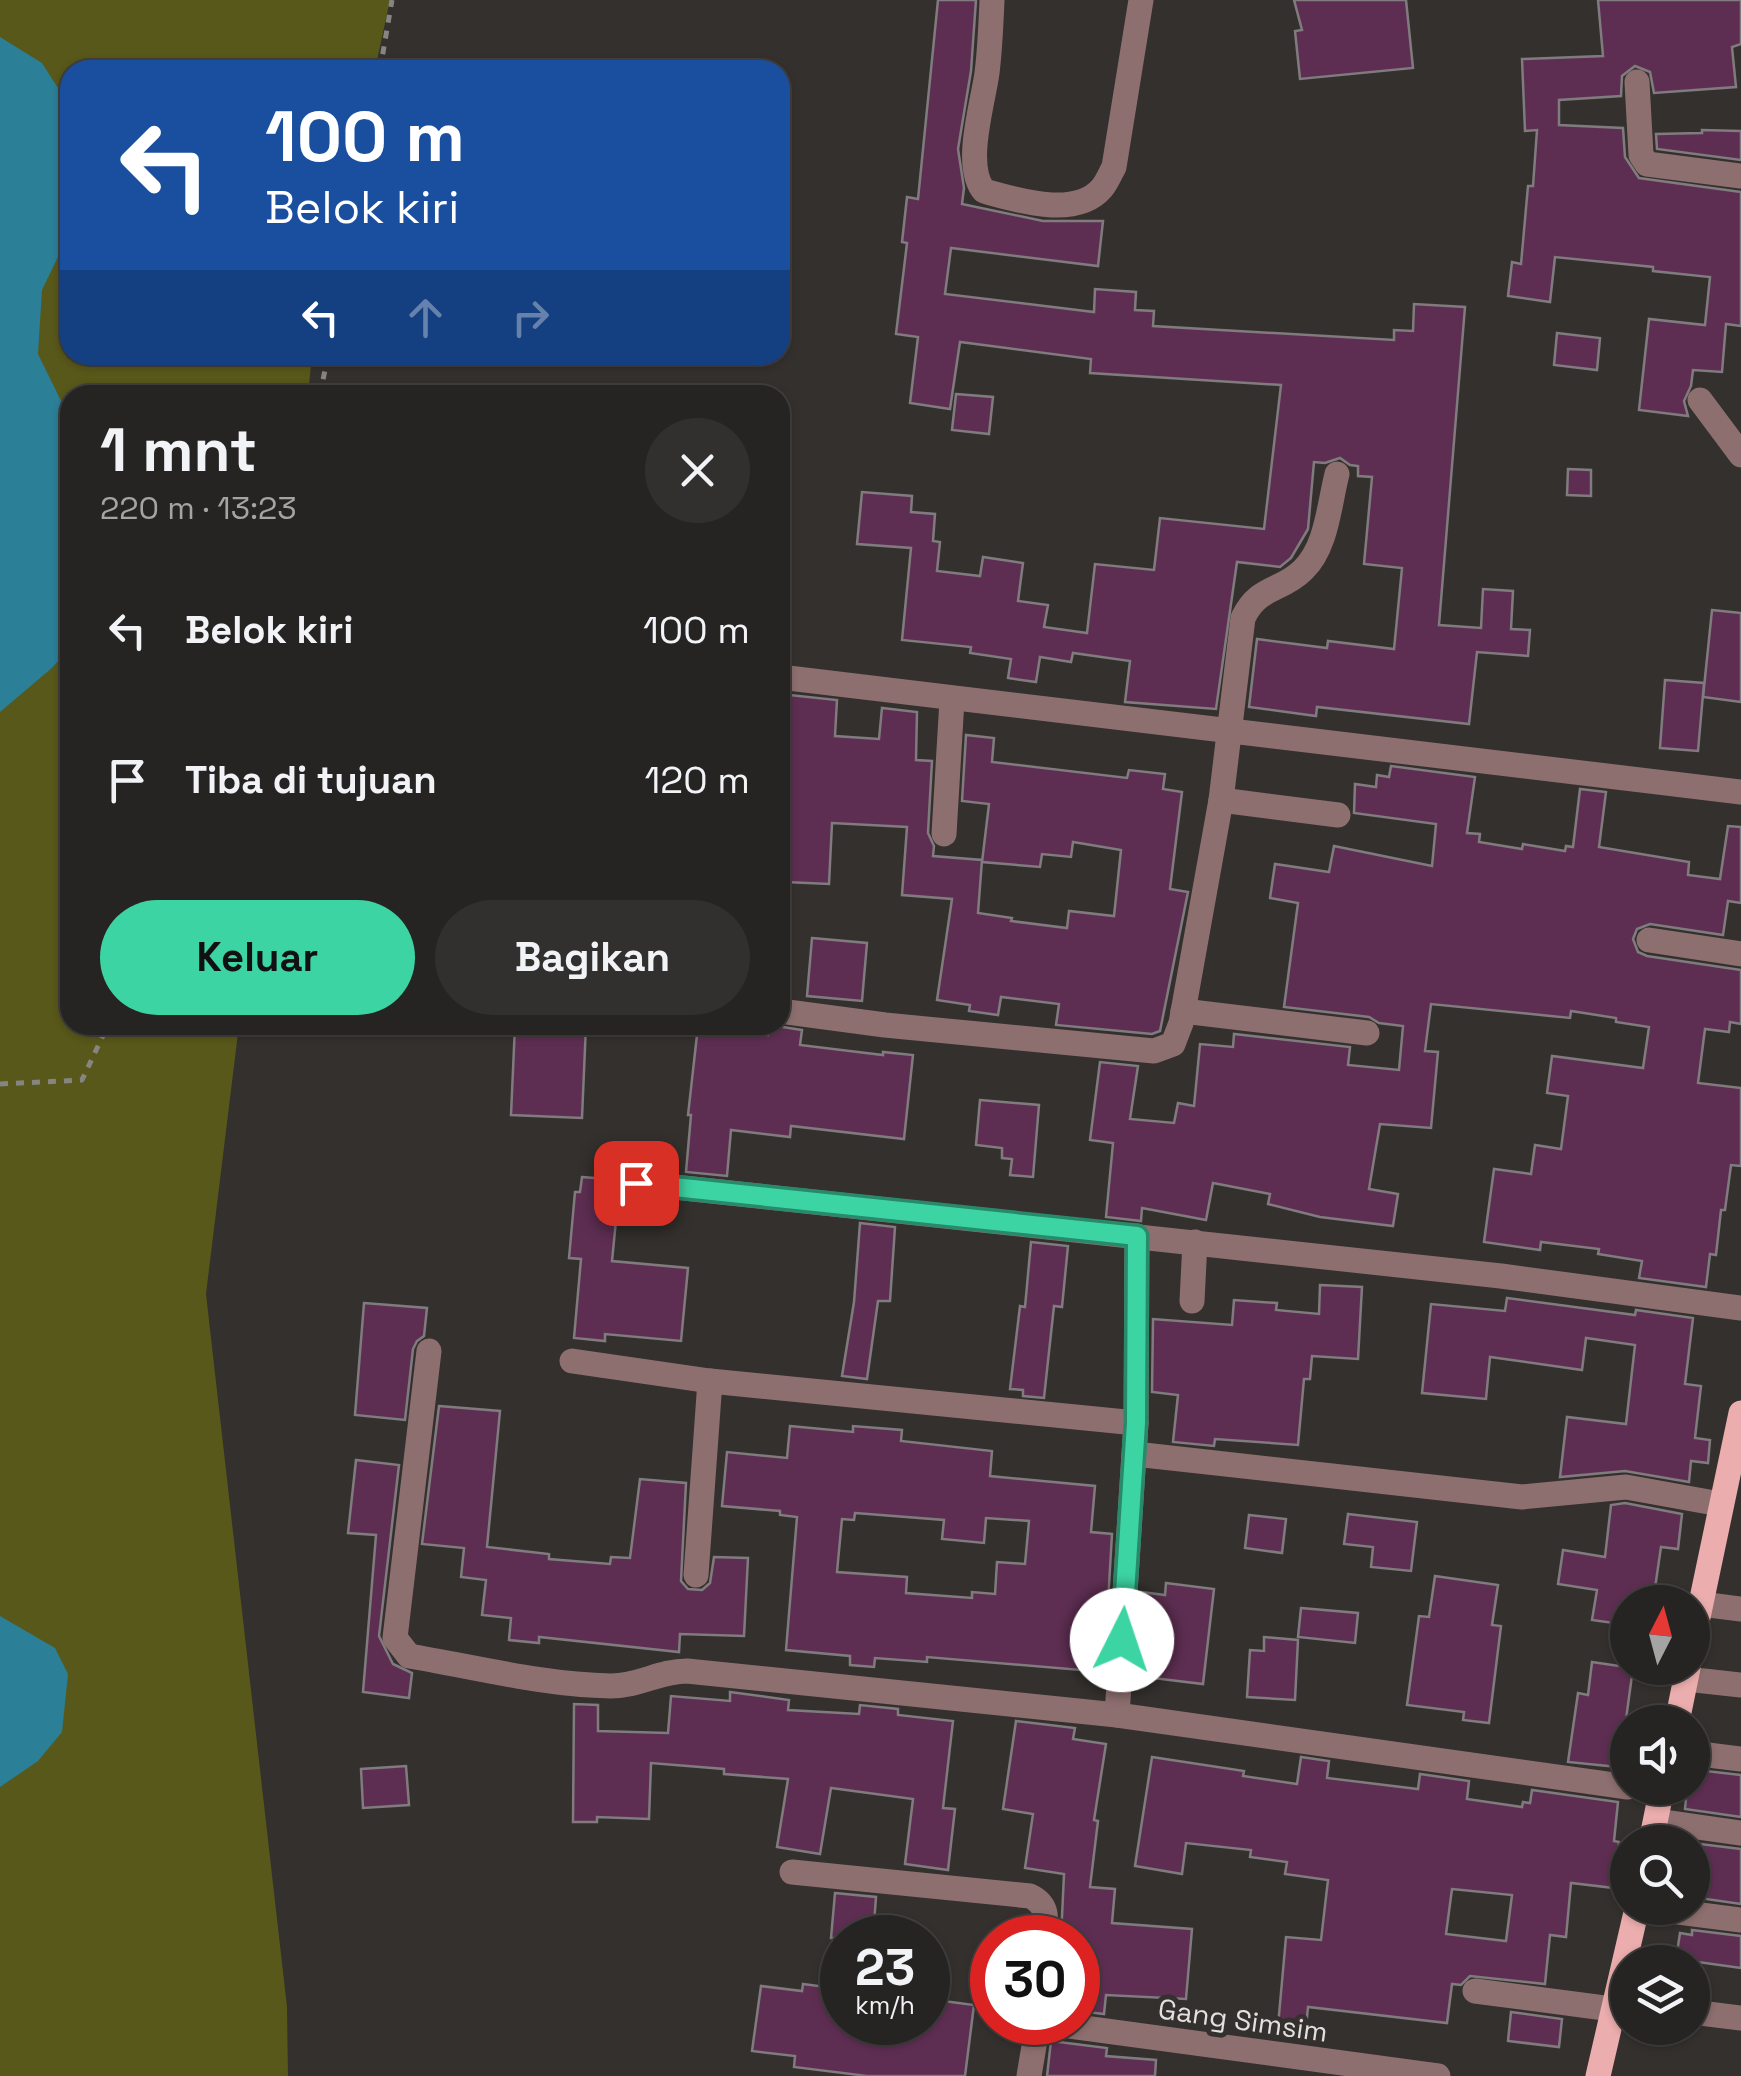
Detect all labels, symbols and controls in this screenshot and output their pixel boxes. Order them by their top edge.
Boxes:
text: 100 m [265,92,465,181]
icon: left [100,100,230,230]
text: Belok kiri [265,179,459,236]
icon: left [293,290,348,345]
icon: ahead [398,290,453,345]
icon: right [503,290,558,345]
text: 1 mnt [100,412,257,489]
button: close [645,418,750,523]
text: 220 m · 13:23 [100,488,297,528]
icon: left [100,603,155,658]
text: Belok kiri [185,606,353,654]
text: 100 m [643,606,750,654]
icon: arrive [100,753,155,808]
text: Tiba di tujuan [185,756,437,804]
text: 120 m [644,756,750,804]
button: Keluar [100,900,415,1015]
button: Bagikan [435,900,750,1015]
pin [594,1141,679,1226]
icon: arrive [609,1156,664,1211]
north arrow [1610,1585,1710,1685]
map controls [1610,1585,1710,2045]
position arrow [1070,1588,1174,1692]
button: sound [1610,1705,1710,1805]
button: search [1610,1825,1710,1925]
speed limit sign: 30 [970,1915,1100,2045]
text: 23 [855,1936,915,2000]
button: layers [1610,1945,1710,2045]
text: km/h [855,1989,915,2021]
street label: Gang Simsim [1156,1990,1330,2050]

